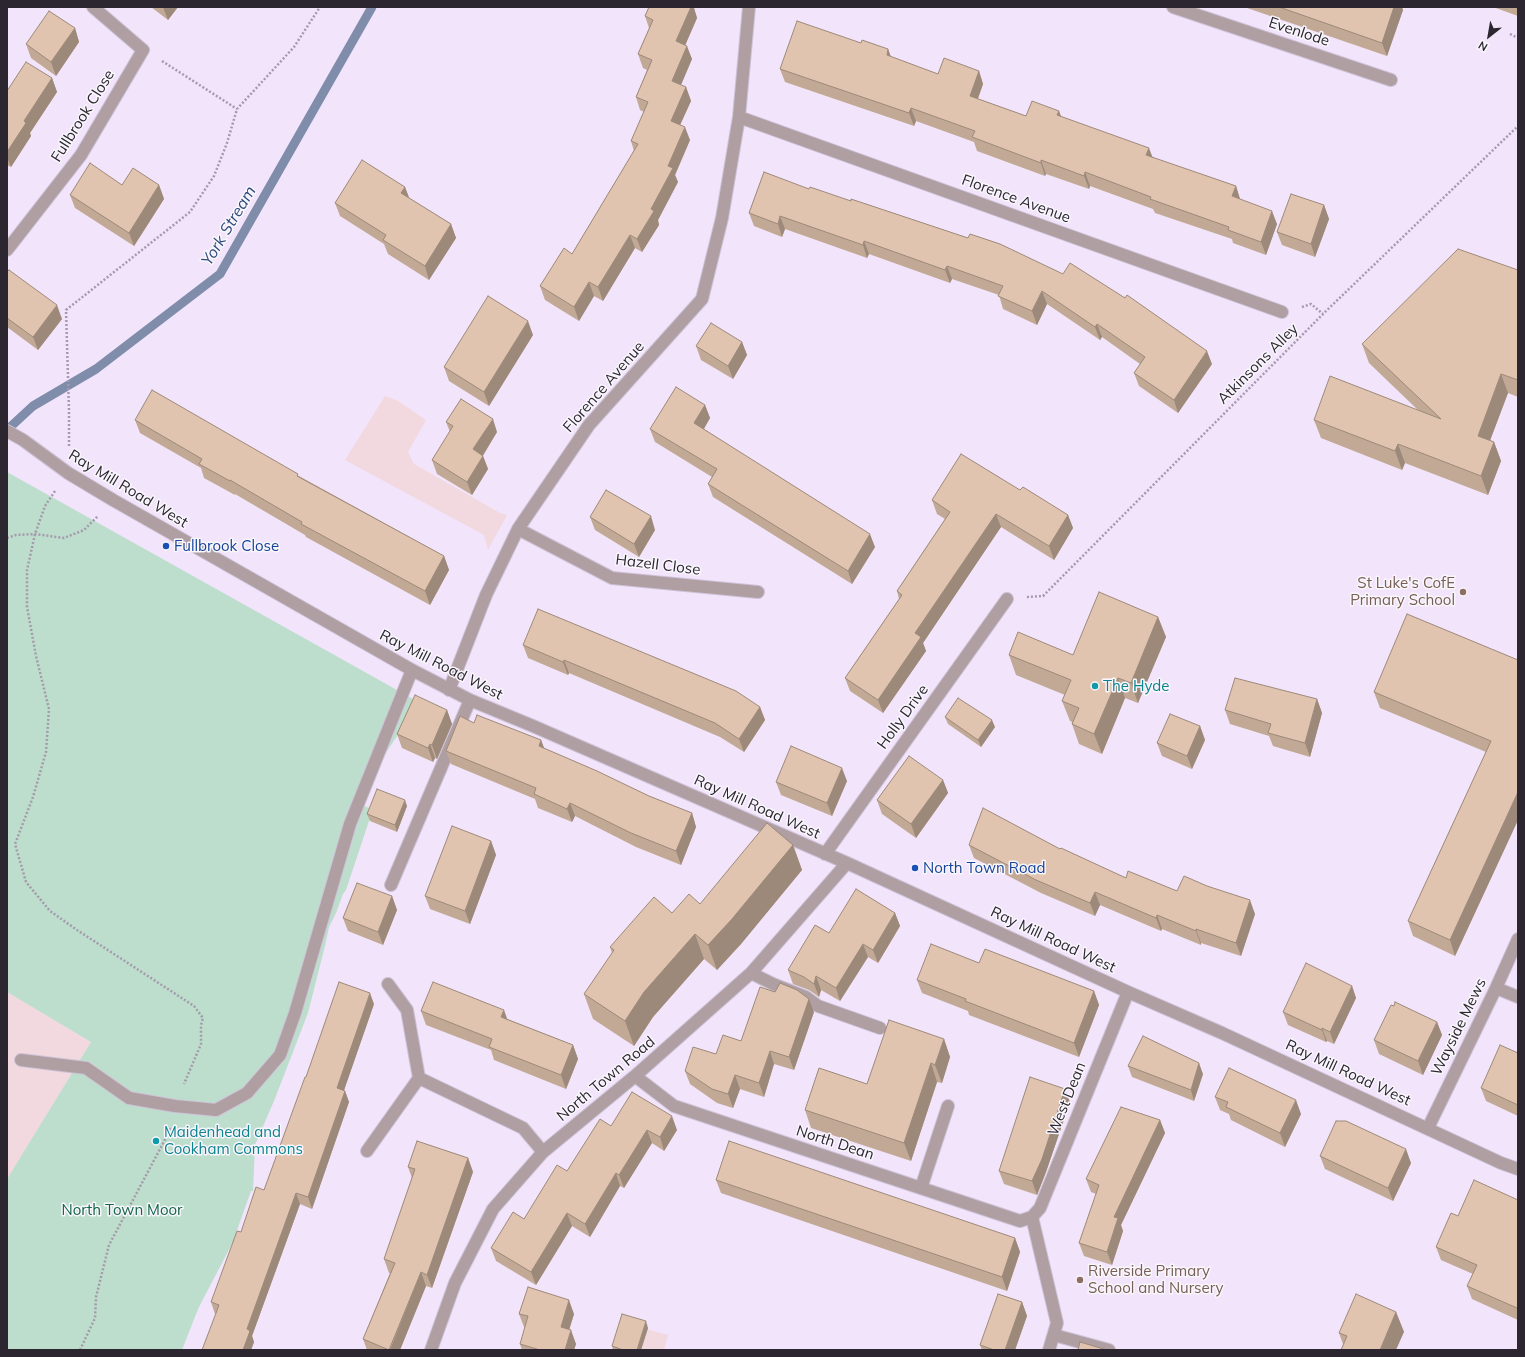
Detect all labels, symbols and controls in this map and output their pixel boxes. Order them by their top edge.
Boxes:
street label: Evenlode [1266,14,1332,50]
north arrow [1469,16,1509,56]
text: N [1476,38,1490,54]
street label: Fullbrook Close [48,67,118,165]
street label: Florence Avenue [959,171,1073,227]
water label: York Stream [198,183,260,269]
street label: Atkinsons Alley [1214,320,1302,408]
street label: Florence Avenue [560,338,648,436]
street label: Ray Mill Road West [65,446,191,532]
place label: Fullbrook Close [174,537,279,555]
marker: Fullbrook Close [161,541,171,551]
street label: Hazell Close [615,551,701,579]
place label: St Luke's CofE Primary School [1350,574,1455,609]
marker: St Luke's CofE Primary School [1458,587,1468,597]
street label: Ray Mill Road West [376,626,506,704]
place label: The Hyde [1103,677,1169,695]
street label: Holly Drive [874,681,932,753]
marker: The Hyde [1090,681,1100,691]
street label: Ray Mill Road West [691,771,823,843]
place label: North Town Road [923,859,1045,877]
marker: North Town Road [910,863,920,873]
street label: Ray Mill Road West [988,903,1118,977]
street label: Wayside Mews [1428,975,1490,1079]
street label: North Town Road [553,1033,659,1125]
street label: Ray Mill Road West [1283,1036,1413,1110]
street label: West Dean [1044,1060,1090,1138]
street label: North Dean [794,1122,876,1164]
place label: Maidenhead and Cookham Commons [164,1123,303,1158]
marker: Maidenhead and Cookham Commons [151,1136,161,1146]
park label: North Town Moor [61,1201,183,1219]
place label: Riverside Primary School and Nursery [1088,1262,1224,1297]
marker: Riverside Primary School and Nursery [1075,1275,1085,1285]

